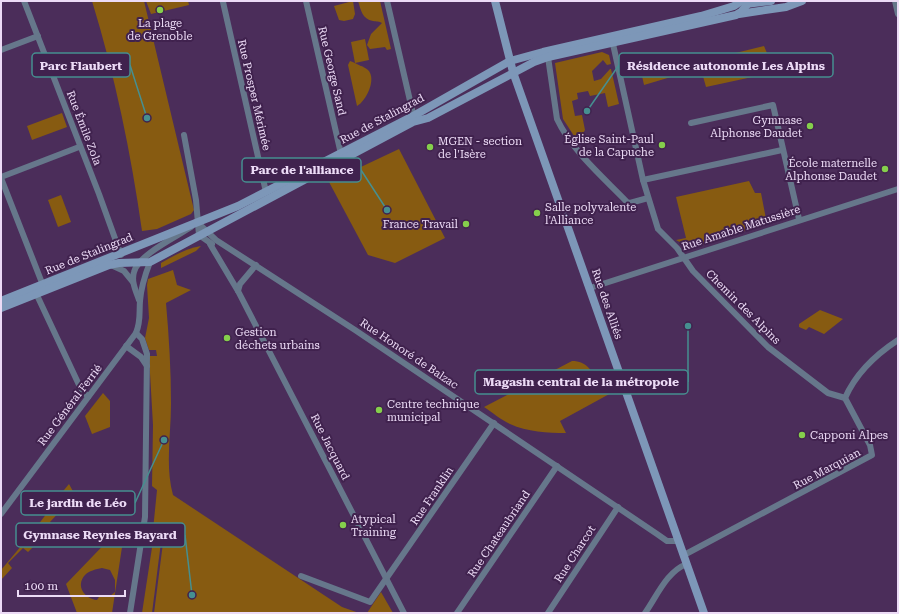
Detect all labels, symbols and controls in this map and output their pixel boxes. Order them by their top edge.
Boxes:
marker: La plage de Grenoble [155,5,165,15]
place label: La plage de Grenoble [127,17,193,43]
street label: Rue George Sand [315,25,349,117]
street label: Rue Prosper Mérimée [235,38,273,152]
callout: Parc Flaubert [32,53,130,77]
callout: Résidence autonomie Les Alpins [619,53,833,77]
text: Parc Flaubert [40,59,122,73]
text: Résidence autonomie Les Alpins [627,59,825,73]
street label: Rue Émile Zola [64,88,105,167]
street label: Rue de Stalingrad [338,91,426,147]
place label: Gymnase Alphonse Daudet [710,114,802,140]
marker: Gymnase Alphonse Daudet [805,121,815,131]
place label: Église Saint-Paul de la Capuche [564,132,655,159]
place label: MGEN - section de l'Isère [438,135,522,161]
marker: Église Saint-Paul de la Capuche [657,140,667,150]
marker: MGEN - section de l'Isère [425,142,435,152]
place label: École maternelle Alphonse Daudet [785,156,877,183]
callout: Parc de l'alliance [242,158,361,182]
text: Parc de l'alliance [251,163,354,177]
marker: École maternelle Alphonse Daudet [880,164,890,174]
place label: Salle polyvalente l'Alliance [545,201,636,227]
street label: Rue Amable Matussière [680,203,802,253]
marker: Salle polyvalente l'Alliance [532,208,542,218]
place label: France Travail [383,218,459,231]
marker: France Travail [461,219,471,229]
street label: Rue de Stalingrad [43,230,135,278]
street label: Rue des Alliés [589,267,625,341]
street label: Chemin des Alpins [703,267,783,347]
street label: Rue Honoré de Balzac [357,316,461,392]
place label: Gestion déchets urbains [235,326,320,352]
marker: Gestion déchets urbains [222,333,232,343]
street label: Rue Général Ferrié [35,362,105,448]
callout: Magasin central de la métropole [475,370,688,394]
text: Magasin central de la métropole [483,375,679,389]
place label: Centre technique municipal [387,398,479,424]
marker: Centre technique municipal [374,405,384,415]
street label: Rue Jacquard [308,412,352,482]
place label: Capponi Alpes [810,429,888,442]
marker: Capponi Alpes [797,430,807,440]
street label: Rue Marquian [791,446,863,492]
street label: Rue Franklin [408,464,456,528]
street label: Rue Chateaubriand [465,488,533,580]
callout: Le jardin de Léo [21,491,135,515]
text: Le jardin de Léo [29,496,127,510]
place label: Atypical Training [351,513,397,539]
marker: Atypical Training [338,520,348,530]
callout: Gymnase Reynies Bayard [16,523,185,547]
street label: Rue Charcot [552,523,598,585]
text: Gymnase Reynies Bayard [23,528,177,542]
scale bar [18,572,125,598]
text: 100 m [24,579,58,593]

